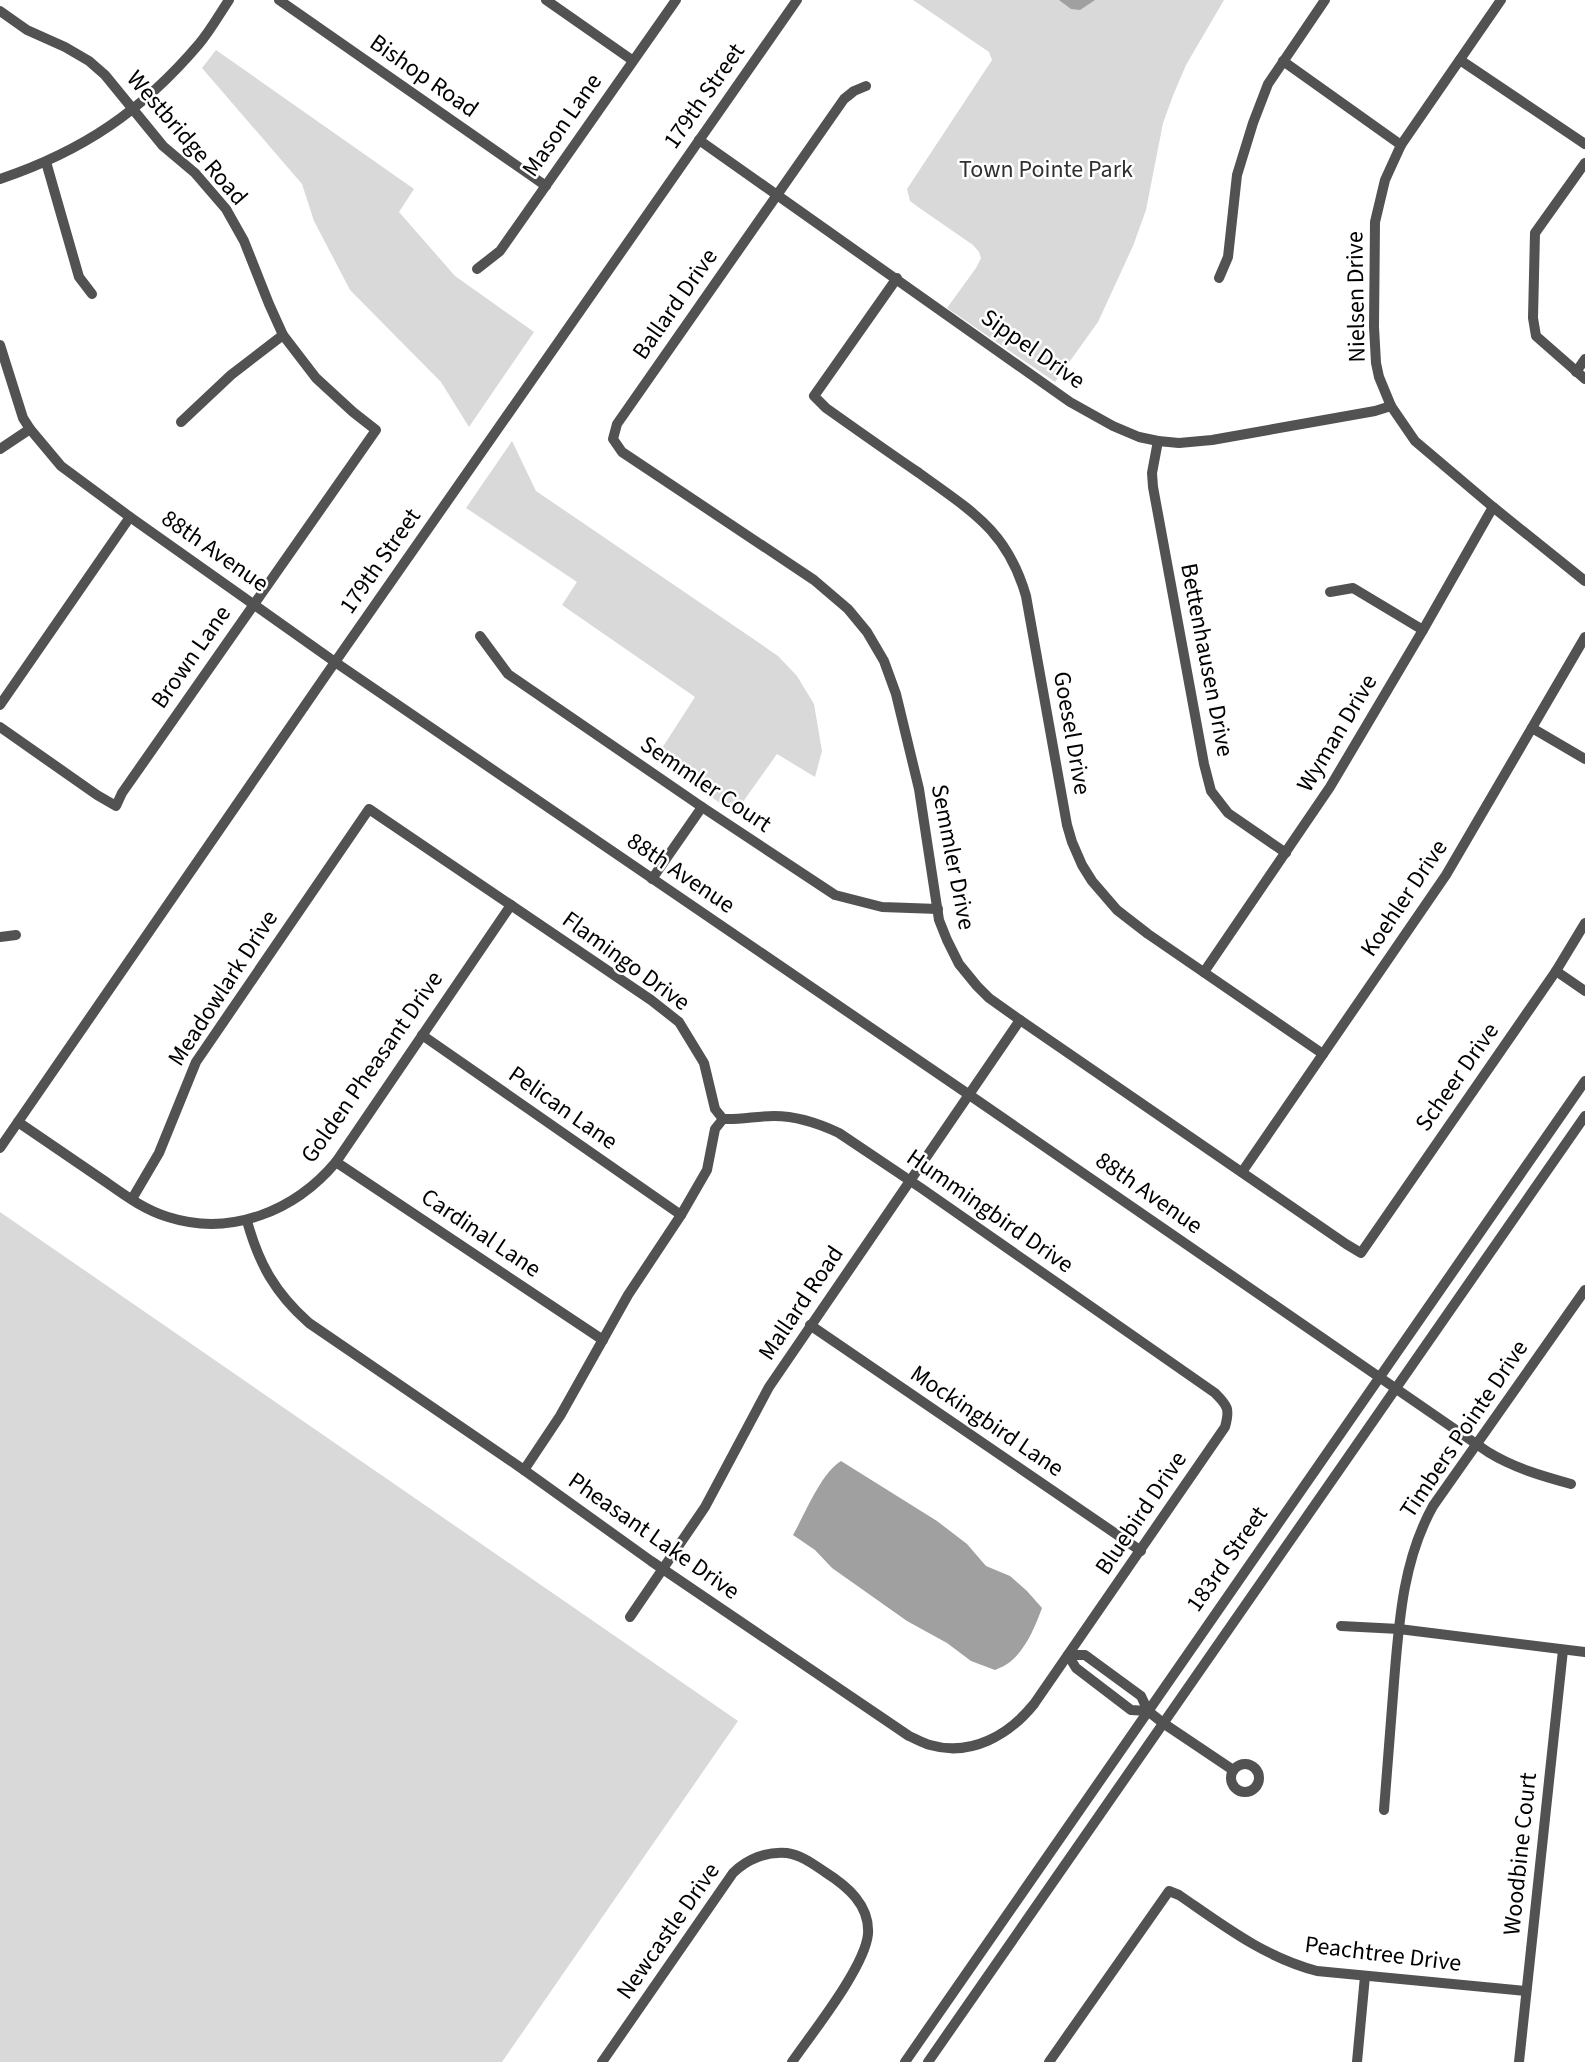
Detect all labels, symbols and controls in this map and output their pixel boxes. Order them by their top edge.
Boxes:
street label: Bishop Road [362,26,486,126]
street label: 179th Street [655,36,753,156]
street label: Westbridge Road [118,63,256,213]
street label: Mason Lane [513,66,611,184]
park label: Town Pointe Park [959,152,1133,187]
street label: Nielsen Drive [1337,231,1375,363]
street label: Ballard Drive [624,241,726,367]
street label: Sippel Drive [974,300,1092,398]
street label: 88th Avenue [154,501,276,601]
street label: 179th Street [331,501,429,621]
street label: Bettenhausen Drive [1171,560,1243,760]
street label: Brown Lane [143,598,239,716]
street label: Wyman Drive [1288,667,1386,799]
street label: Goesel Drive [1044,669,1100,797]
street label: Semmler Court [633,727,779,841]
street label: Semmler Drive [922,781,984,933]
street label: 88th Avenue [620,824,742,922]
street label: Koehler Drive [1352,832,1456,964]
street label: Meadowlark Drive [159,903,287,1073]
street label: Flamingo Drive [555,903,697,1019]
street label: Golden Pheasant Drive [292,964,452,1170]
street label: Scheer Drive [1407,1015,1507,1139]
street label: Pelican Lane [501,1057,625,1159]
street label: Hummingbird Drive [899,1140,1081,1282]
street label: 88th Avenue [1088,1143,1210,1243]
street label: Cardinal Lane [414,1180,548,1286]
street label: Mallard Road [750,1239,852,1367]
street label: Timbers Pointe Drive [1391,1333,1537,1525]
street label: Mockingbird Lane [903,1357,1071,1485]
street label: Bluebird Drive [1087,1444,1195,1582]
street label: Pheasant Lake Drive [561,1464,747,1608]
street label: 183rd Street [1178,1499,1276,1619]
street label: Woodbine Court [1494,1771,1546,1937]
street label: Newcastle Drive [608,1855,728,2007]
street label: Peachtree Drive [1303,1927,1463,1981]

